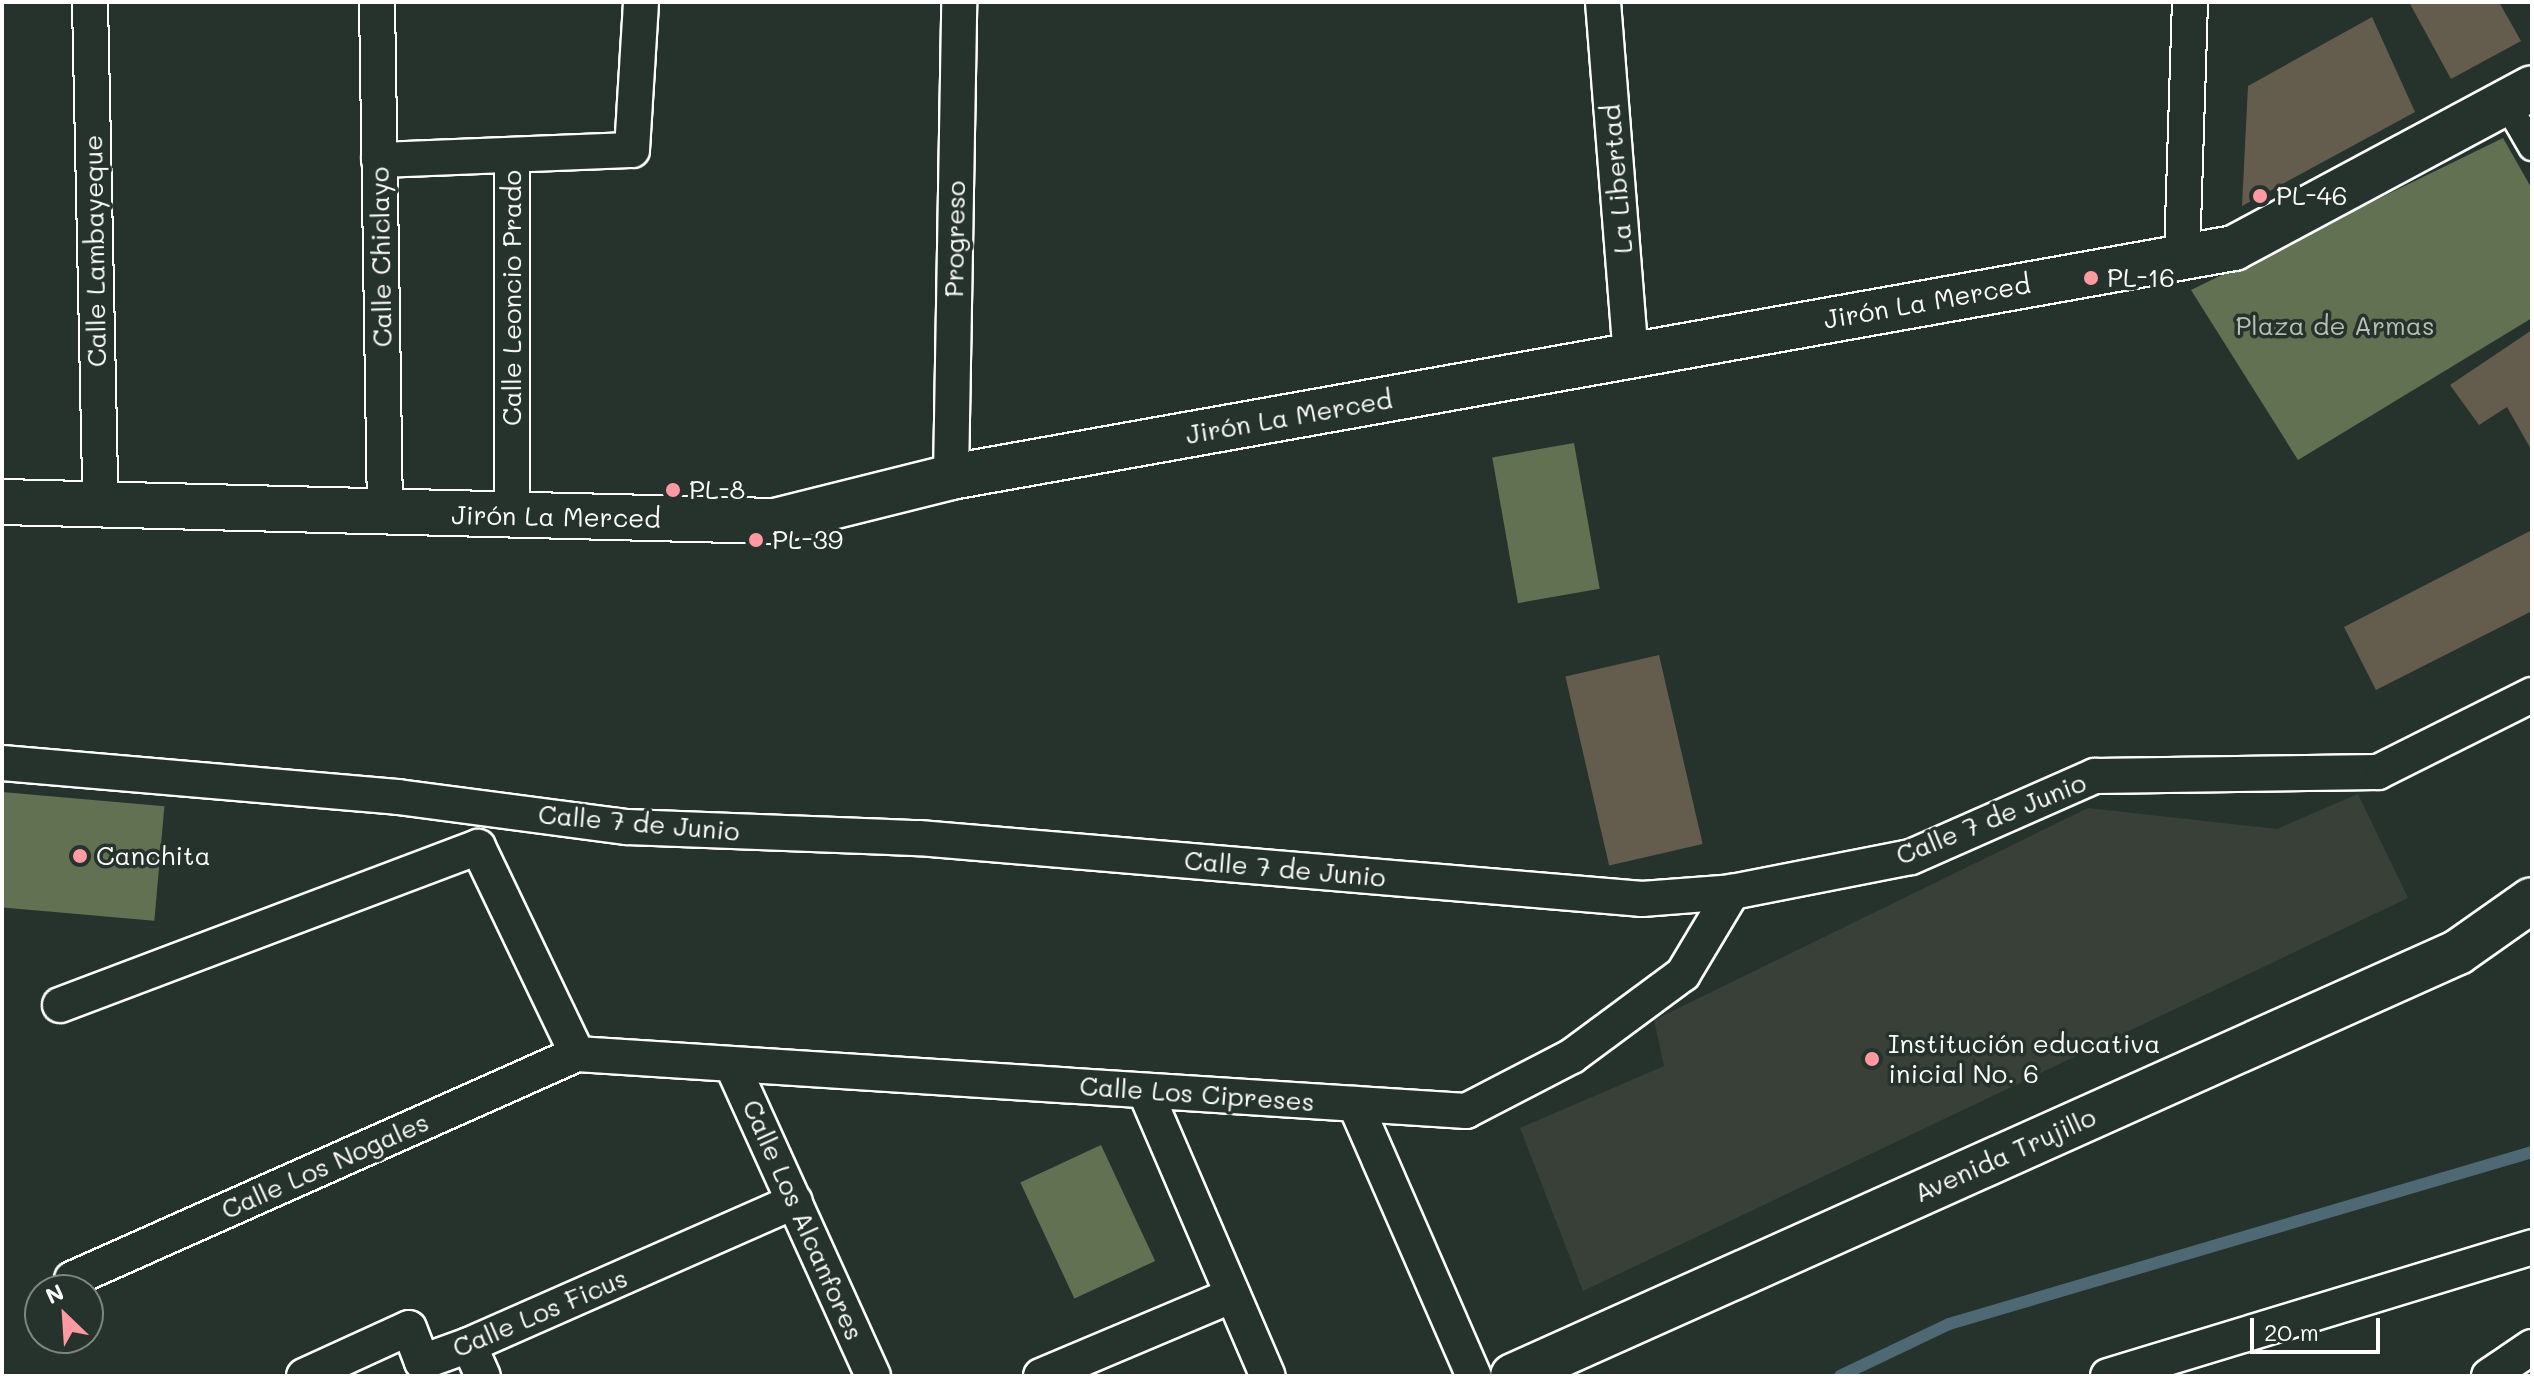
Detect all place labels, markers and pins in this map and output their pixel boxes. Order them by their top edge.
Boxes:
place label: PL-46 [2276,180,2347,212]
marker: PL-46 [2251,187,2269,205]
place label: PL-16 [2107,262,2175,294]
marker: PL-16 [2082,269,2100,287]
place label: PL-8 [689,474,745,506]
marker: PL-8 [664,481,682,499]
place label: PL-39 [772,524,843,556]
marker: PL-39 [747,531,765,549]
place label: Canchita [96,840,211,872]
marker: Canchita [71,847,89,865]
place label: Institución educativa inicial No. 6 [1888,1028,2161,1090]
marker: Institución educativa inicial No. 6 [1863,1050,1881,1068]

